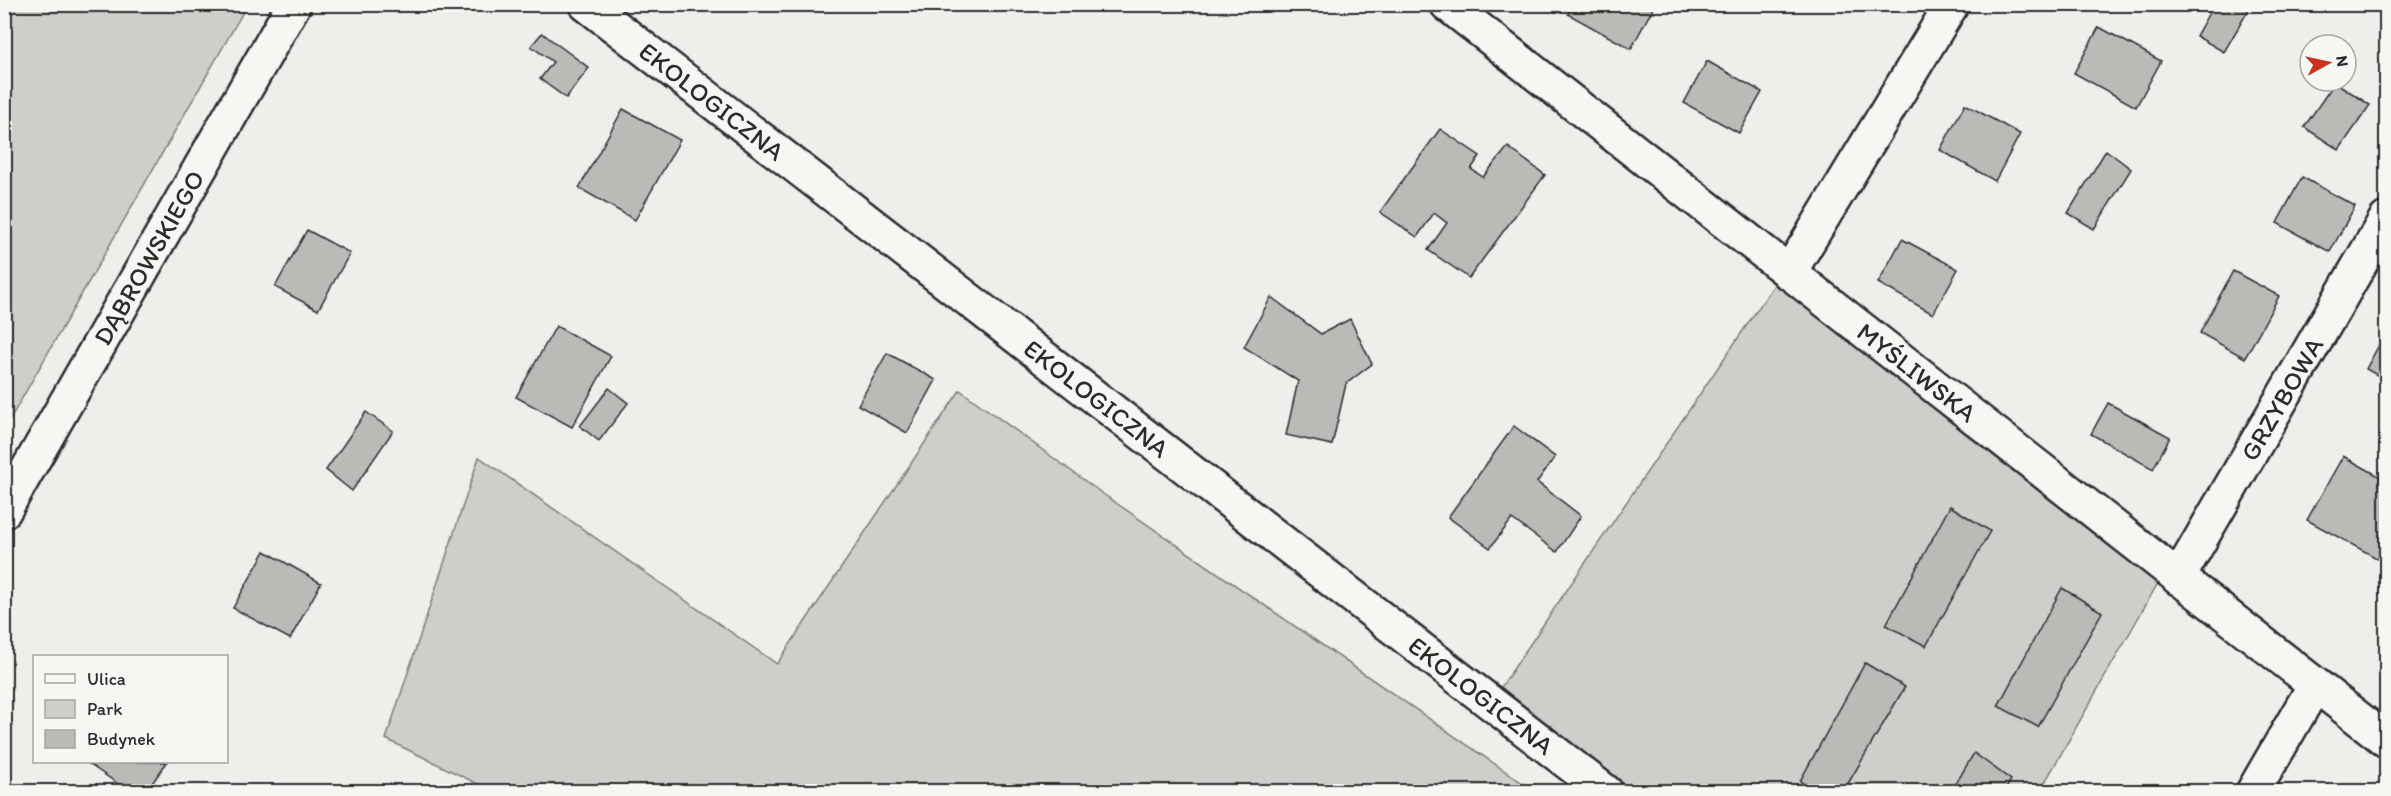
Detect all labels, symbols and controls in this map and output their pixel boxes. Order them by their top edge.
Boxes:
north arrow [2298,33,2358,93]
street label: EKOLOGICZNA [633,35,791,168]
text: N [2332,54,2353,68]
street label: DĄBROWSKIEGO [86,164,212,351]
street label: MYŚLIWSKA [1851,316,1983,429]
street label: GRZYBOWA [2233,331,2330,467]
street label: EKOLOGICZNA [1017,332,1176,465]
street label: EKOLOGICZNA [1402,629,1560,762]
legend [33,655,228,763]
text: Ulica [87,668,126,690]
text: Park [87,698,122,720]
text: Budynek [87,728,156,750]

